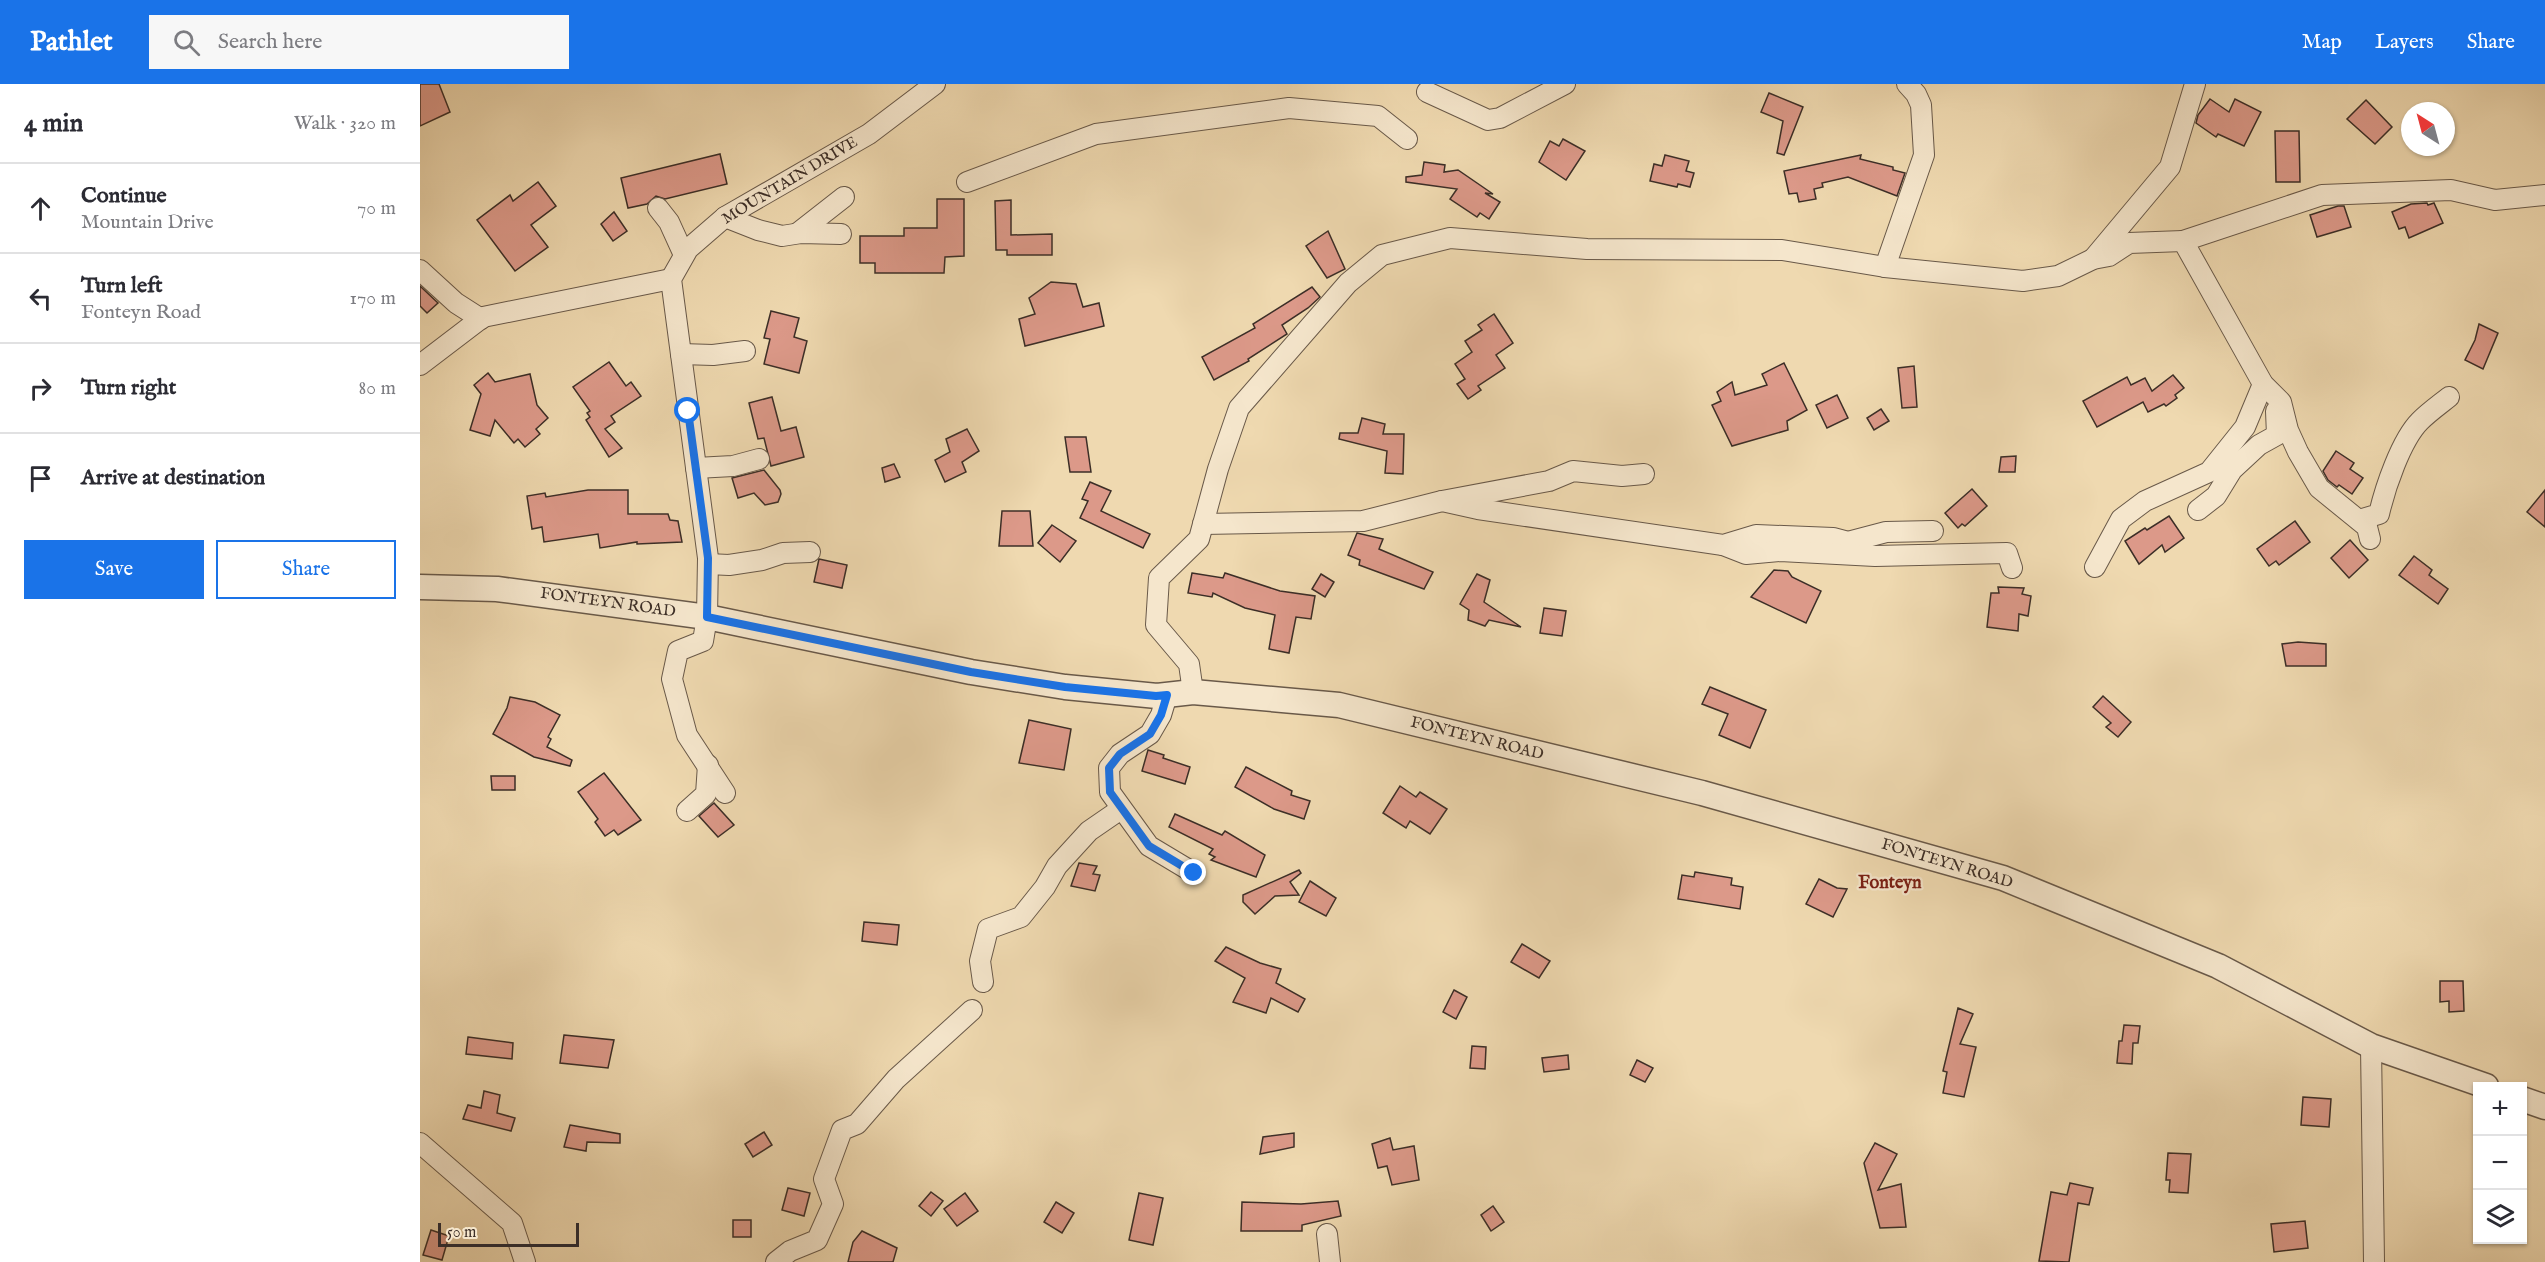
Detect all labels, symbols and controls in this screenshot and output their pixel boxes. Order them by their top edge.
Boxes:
search box [149,15,569,69]
text: Pathlet [30,25,113,60]
icon: search [170,26,203,59]
text: Search here [218,28,322,56]
text: Map [2302,29,2342,56]
text: Layers [2375,29,2434,56]
text: Share [2467,29,2515,56]
north arrow [2401,102,2455,156]
text: 4 min [24,107,83,140]
text: Walk · 320 m [294,111,396,136]
street label: MOUNTAIN DRIVE [719,133,861,229]
text: Continue [81,182,167,210]
icon: ahead [24,192,57,225]
text: 70 m [357,196,396,221]
text: Mountain Drive [81,210,214,235]
text: Turn left [81,272,163,300]
icon: left [24,282,57,315]
text: 170 m [350,286,396,311]
text: Fonteyn Road [81,300,201,325]
icon: right [24,372,57,405]
text: Turn right [81,374,176,402]
text: 80 m [359,376,396,401]
route start [674,397,700,423]
icon: arrive [24,462,57,495]
text: Arrive at destination [81,464,265,492]
button: Save [24,540,204,599]
button: Share [216,540,396,599]
street label: FONTEYN ROAD [539,584,677,622]
street label: FONTEYN ROAD [1408,713,1546,765]
street label: FONTEYN ROAD [1879,834,2015,894]
route end [1180,859,1206,885]
district label: Fonteyn [1858,872,1922,895]
map controls [2473,1082,2527,1244]
button: + [2473,1082,2527,1136]
button: − [2473,1136,2527,1190]
button: layers [2473,1190,2527,1244]
scale bar [438,1220,579,1248]
text: 50 m [447,1223,476,1243]

